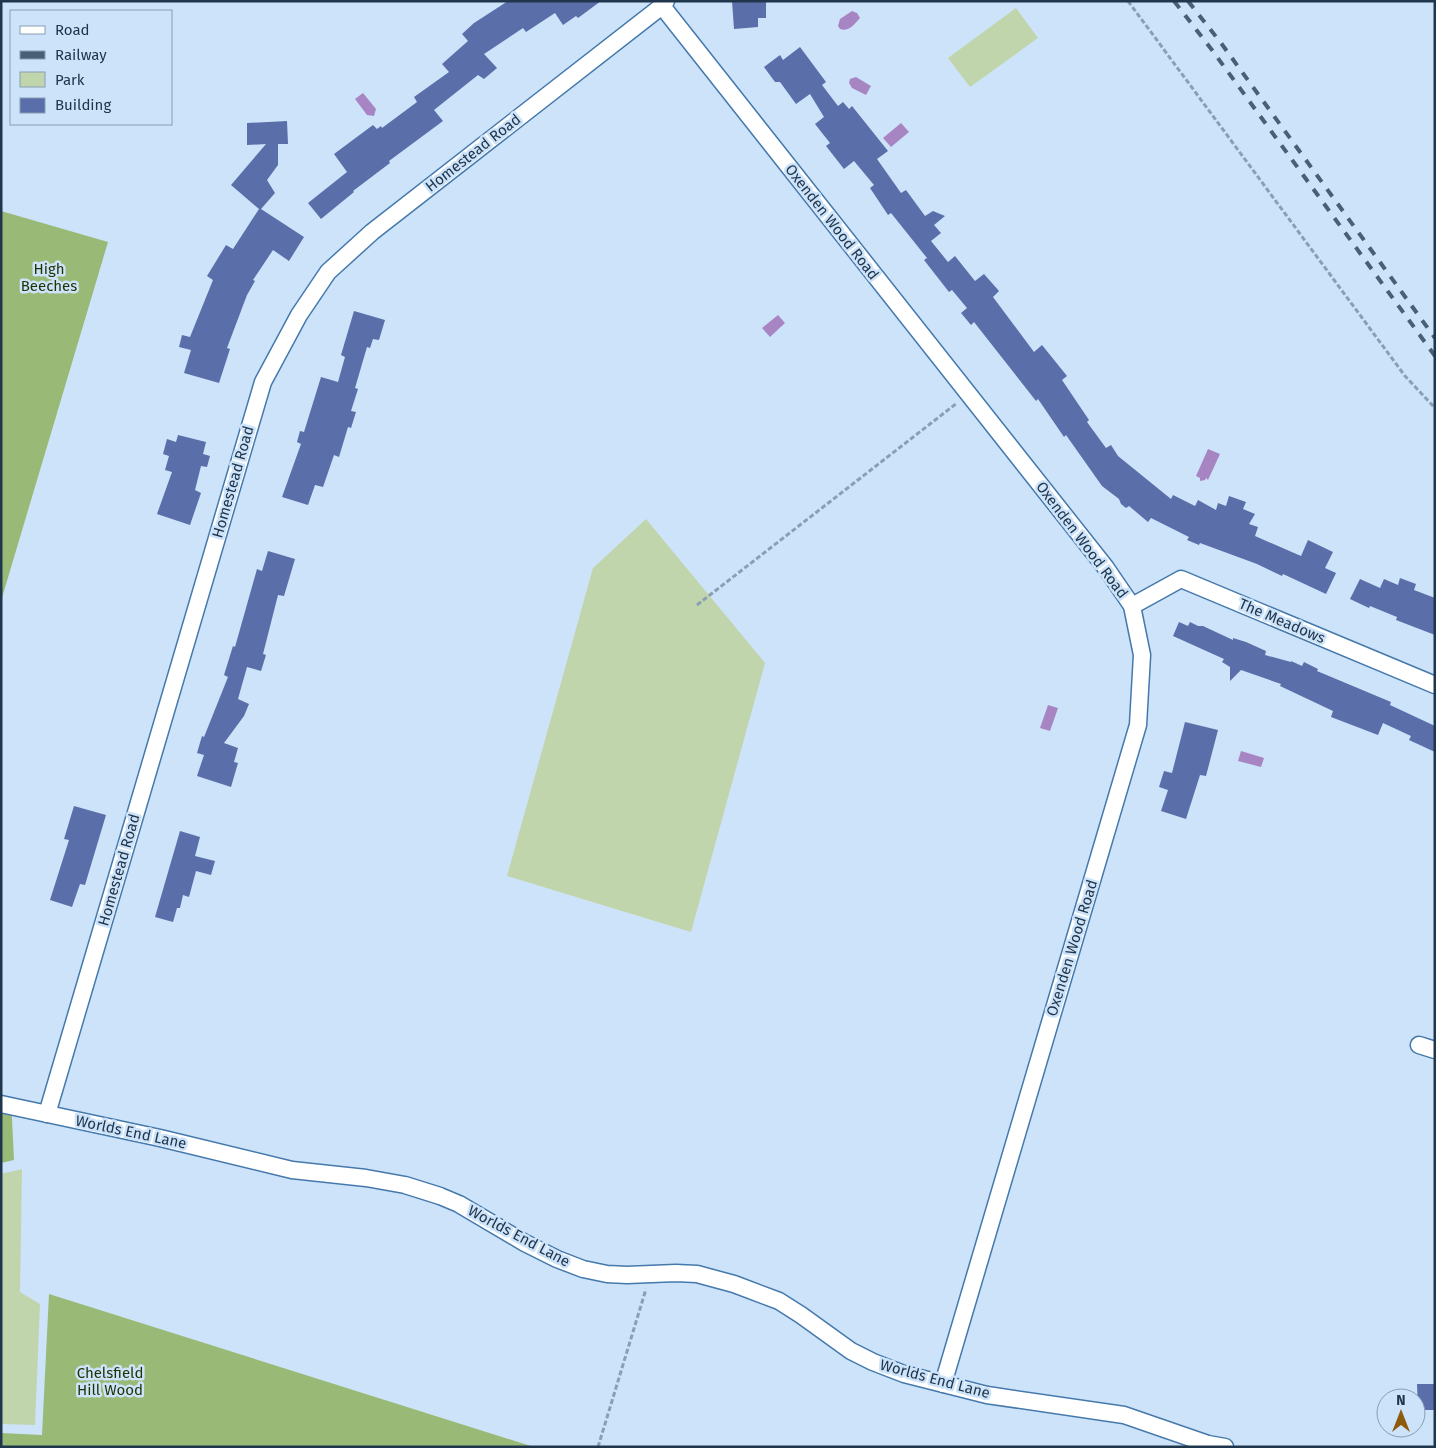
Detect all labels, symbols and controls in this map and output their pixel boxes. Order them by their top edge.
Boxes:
legend [10,10,172,125]
text: Road [55,21,90,39]
text: Railway [55,46,107,64]
text: Park [55,71,85,89]
text: Building [55,96,111,114]
street label: Homestead Road [422,110,524,196]
street label: Oxenden Wood Road [781,161,883,283]
park label: High Beeches [21,260,77,295]
street label: Homestead Road [208,424,258,540]
street label: Oxenden Wood Road [1032,478,1132,602]
street label: The Meadows [1236,595,1328,647]
street label: Homestead Road [94,812,144,928]
street label: Oxenden Wood Road [1043,878,1101,1018]
street label: Worlds End Lane [74,1111,188,1153]
street label: Worlds End Lane [465,1201,573,1271]
street label: Worlds End Lane [878,1356,992,1402]
park label: Chelsfield Hill Wood [77,1364,143,1399]
north arrow [1376,1388,1426,1438]
text: N [1396,1392,1406,1409]

